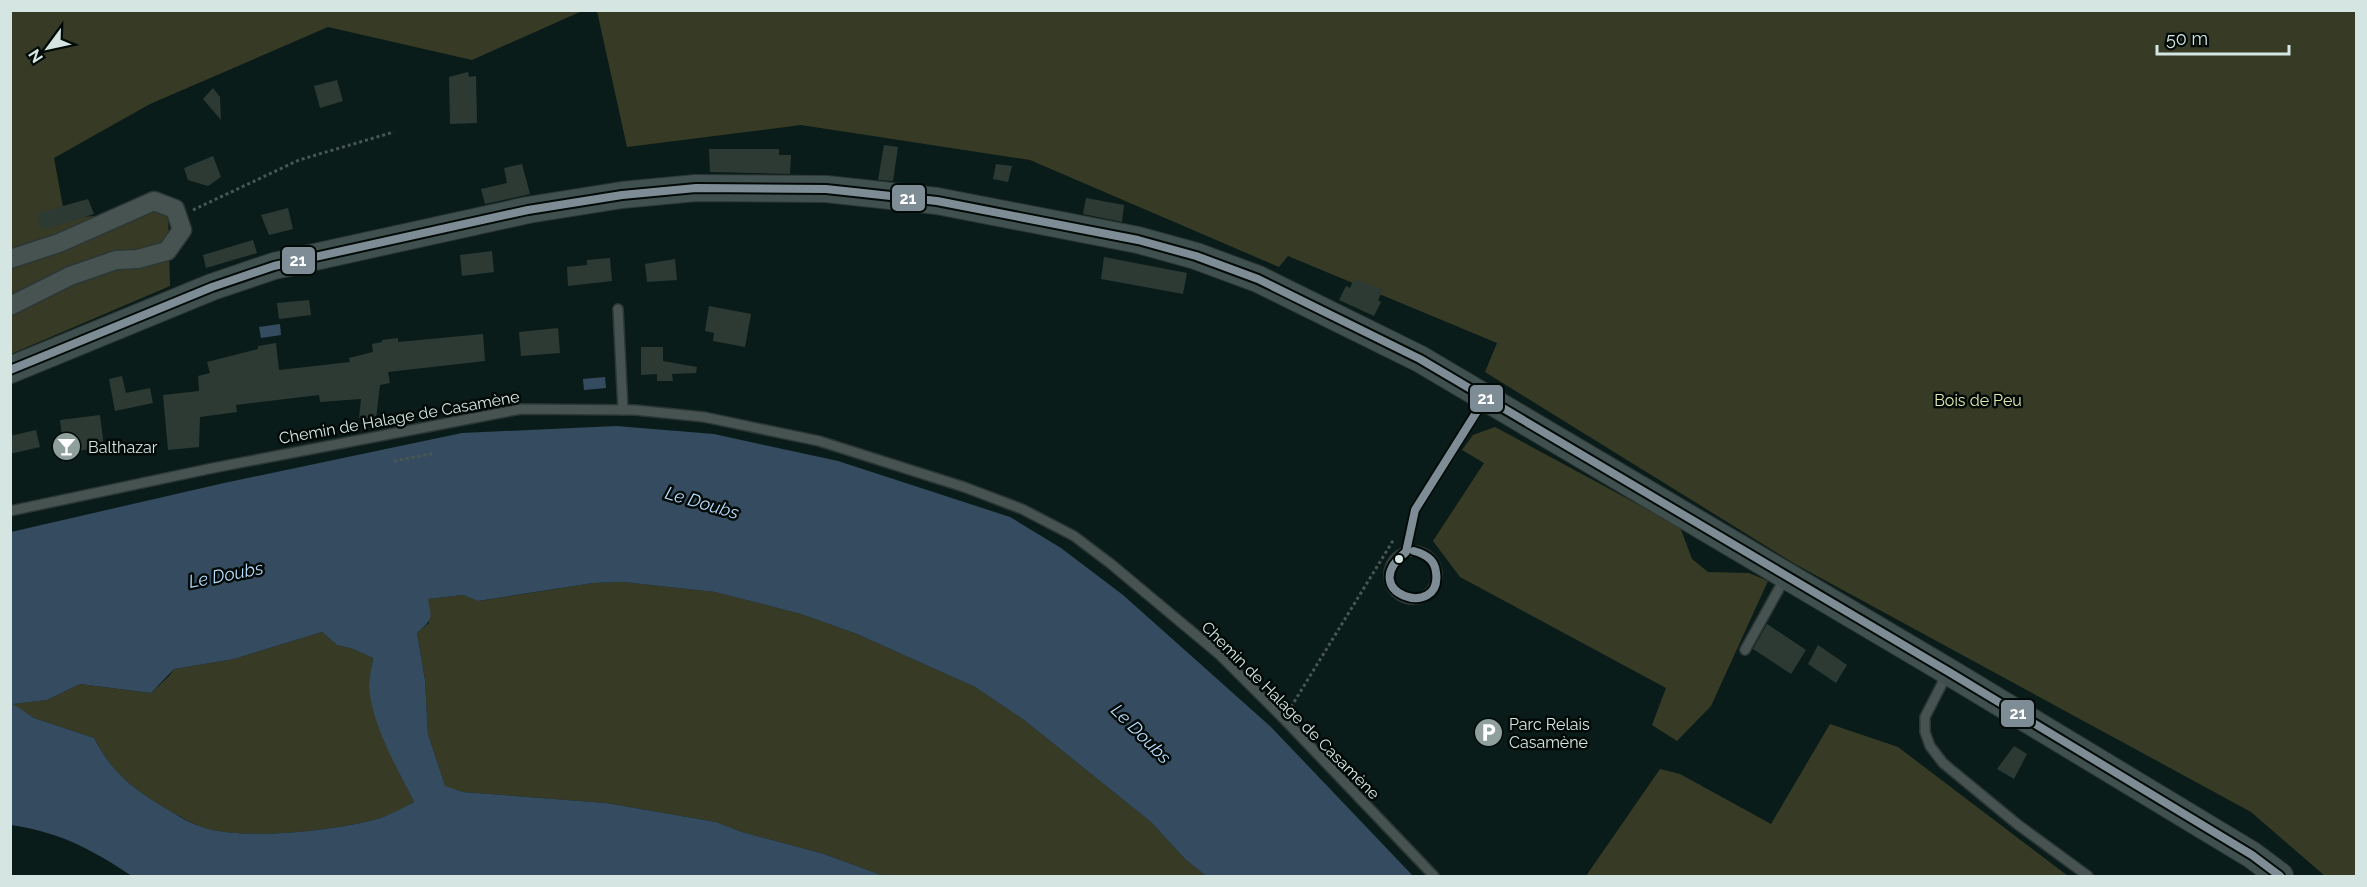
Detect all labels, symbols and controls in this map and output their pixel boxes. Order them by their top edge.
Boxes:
north arrow [18,18,78,78]
scale bar [2157,18,2289,56]
text: 50 m [2166,28,2208,49]
text: N [25,46,47,66]
line badge: 21 [891,184,926,212]
text: 21 [900,189,917,208]
line badge: 21 [281,246,316,275]
text: 21 [290,251,307,270]
line badge: 21 [1469,384,1504,413]
street label: Chemin de Halage de Casamène [277,387,521,448]
text: 21 [1478,389,1495,408]
park label: Bois de Peu [1934,391,2022,410]
bar icon: Balthazar [51,431,83,463]
place label: Balthazar [88,438,158,457]
water label: Le Doubs [663,482,742,523]
unlabelled marker [1393,553,1405,565]
water label: Le Doubs [187,557,266,592]
street label: Chemin de Halage de Casamène [1198,617,1384,803]
water label: Le Doubs [1107,699,1176,768]
line badge: 21 [2000,699,2035,728]
text: 21 [2010,704,2027,723]
place label: Parc Relais Casamène [1509,715,1590,752]
parking icon: Parc Relais Casamène [1472,717,1504,749]

